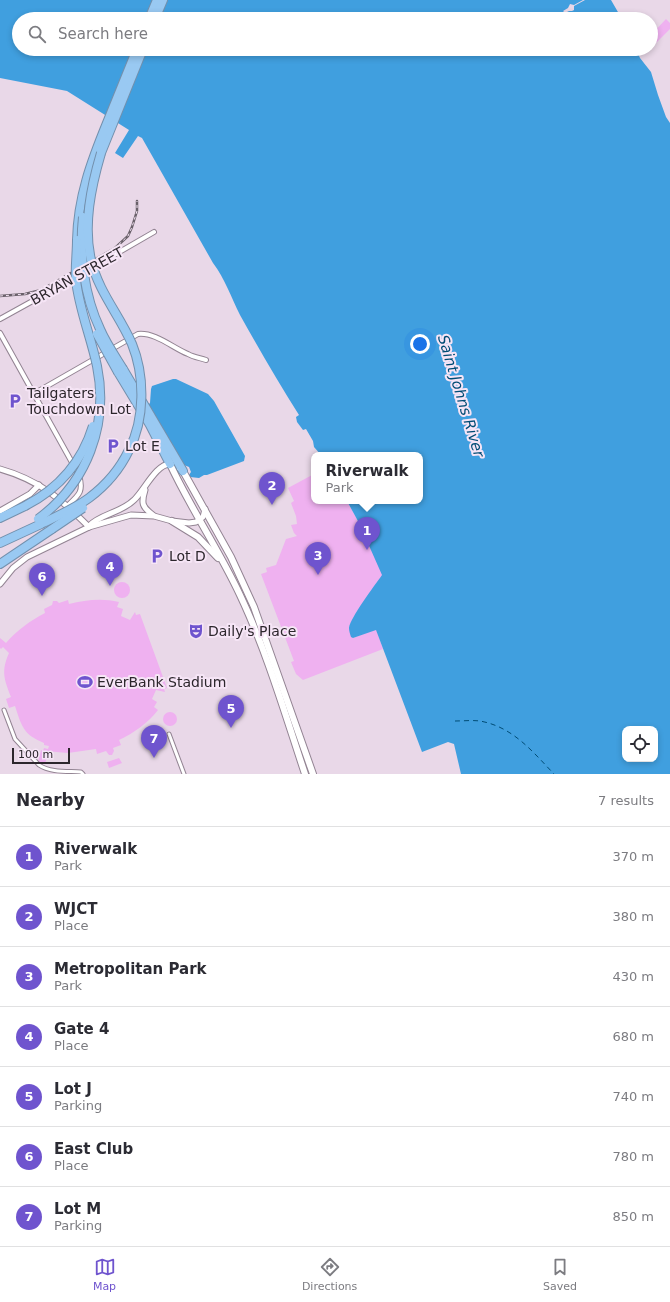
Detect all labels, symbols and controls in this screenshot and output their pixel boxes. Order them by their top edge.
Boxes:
search box [12,12,658,56]
icon: search [26,23,48,45]
text: Search here [58,25,148,43]
street label: BRYAN STREET [28,244,127,308]
water label: Saint Johns River [434,333,488,460]
your location [410,334,430,354]
place label: Tailgaters Touchdown Lot [26,385,132,417]
parking icon: Tailgaters Touchdown Lot [6,392,24,410]
parking icon: Lot E [104,437,122,455]
place label: Lot E [125,438,160,454]
popup [311,452,423,504]
text: Riverwalk [325,462,409,480]
pin: 2 [259,472,285,505]
text: Park [325,480,354,495]
pin: 1 [354,517,380,550]
pin: 3 [305,542,331,575]
parking icon: Lot D [148,547,166,565]
place label: Lot D [169,548,206,564]
pin: 4 [97,553,123,586]
pin: 6 [29,563,55,596]
theatre icon: Daily's Place [187,622,205,640]
place label: Daily's Place [208,623,296,639]
sports icon: EverBank Stadium [76,673,94,691]
place label: EverBank Stadium [97,674,226,690]
pin: 5 [218,695,244,728]
pin: 7 [141,725,167,758]
map controls [622,726,658,762]
button: locate [622,726,658,762]
scale bar [12,746,70,765]
text: 100 m [18,748,53,761]
text: Nearby [16,790,85,810]
text: 7 results [598,793,654,808]
text: Riverwalk [54,840,137,858]
text: 1 [24,849,34,864]
text: 370 m [612,849,654,864]
text: Park [54,858,82,873]
text: WJCT [54,900,97,918]
text: 2 [24,909,34,924]
text: 380 m [612,909,654,924]
text: Place [54,918,89,933]
text: Metropolitan Park [54,960,207,978]
text: 3 [24,969,34,984]
text: 430 m [612,969,654,984]
text: Park [54,978,82,993]
text: Gate 4 [54,1020,109,1038]
text: 4 [24,1029,34,1044]
text: 680 m [612,1029,654,1044]
text: Place [54,1038,89,1053]
text: Lot J [54,1080,92,1098]
text: 5 [24,1089,34,1104]
text: 740 m [612,1089,654,1104]
text: Parking [54,1098,102,1113]
text: East Club [54,1140,133,1158]
text: 6 [24,1149,34,1164]
text: 780 m [612,1149,654,1164]
text: Place [54,1158,89,1173]
text: Lot M [54,1200,101,1218]
text: 7 [24,1209,34,1224]
text: 850 m [612,1209,654,1224]
text: Parking [54,1218,102,1233]
tab: Map [93,1256,116,1293]
tab: Directions [302,1256,357,1293]
tab: Saved [543,1256,577,1293]

